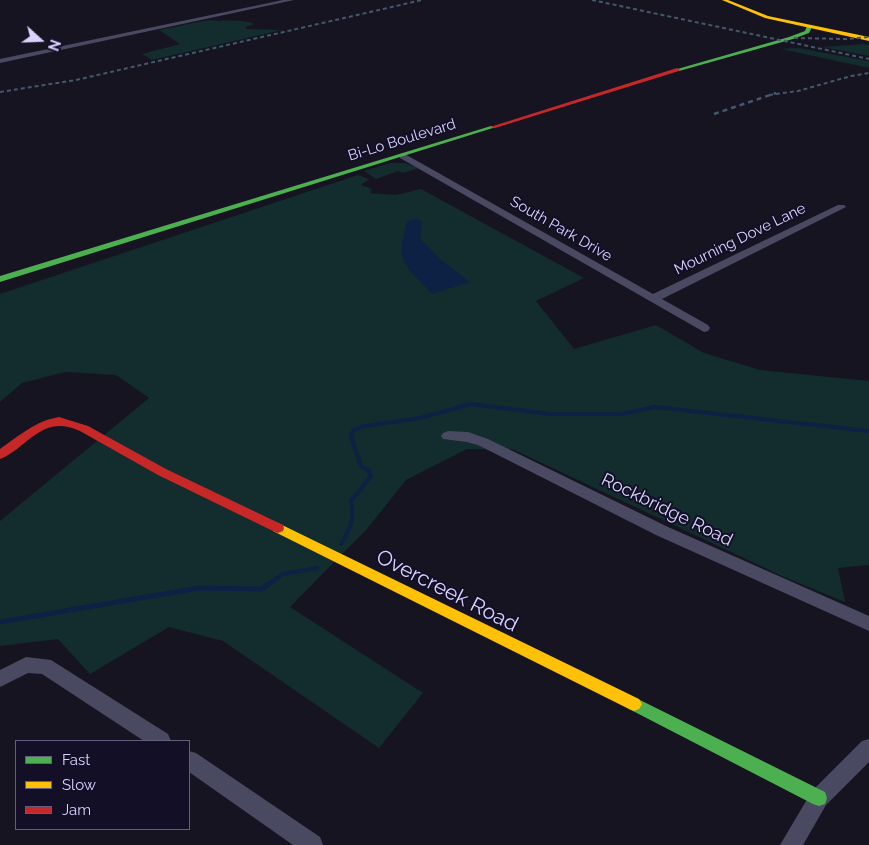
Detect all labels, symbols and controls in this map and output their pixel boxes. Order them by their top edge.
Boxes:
north arrow [15,15,65,65]
text: N [45,37,63,53]
street label: Bi-Lo Boulevard [346,115,458,165]
street label: South Park Drive [507,193,615,265]
street label: Mourning Dove Lane [671,199,809,279]
street label: Rockbridge Road [598,469,736,551]
street label: Overcreek Road [372,544,522,638]
legend [15,740,190,830]
text: Fast [62,751,90,769]
text: Slow [62,776,96,794]
text: Jam [62,801,91,819]

